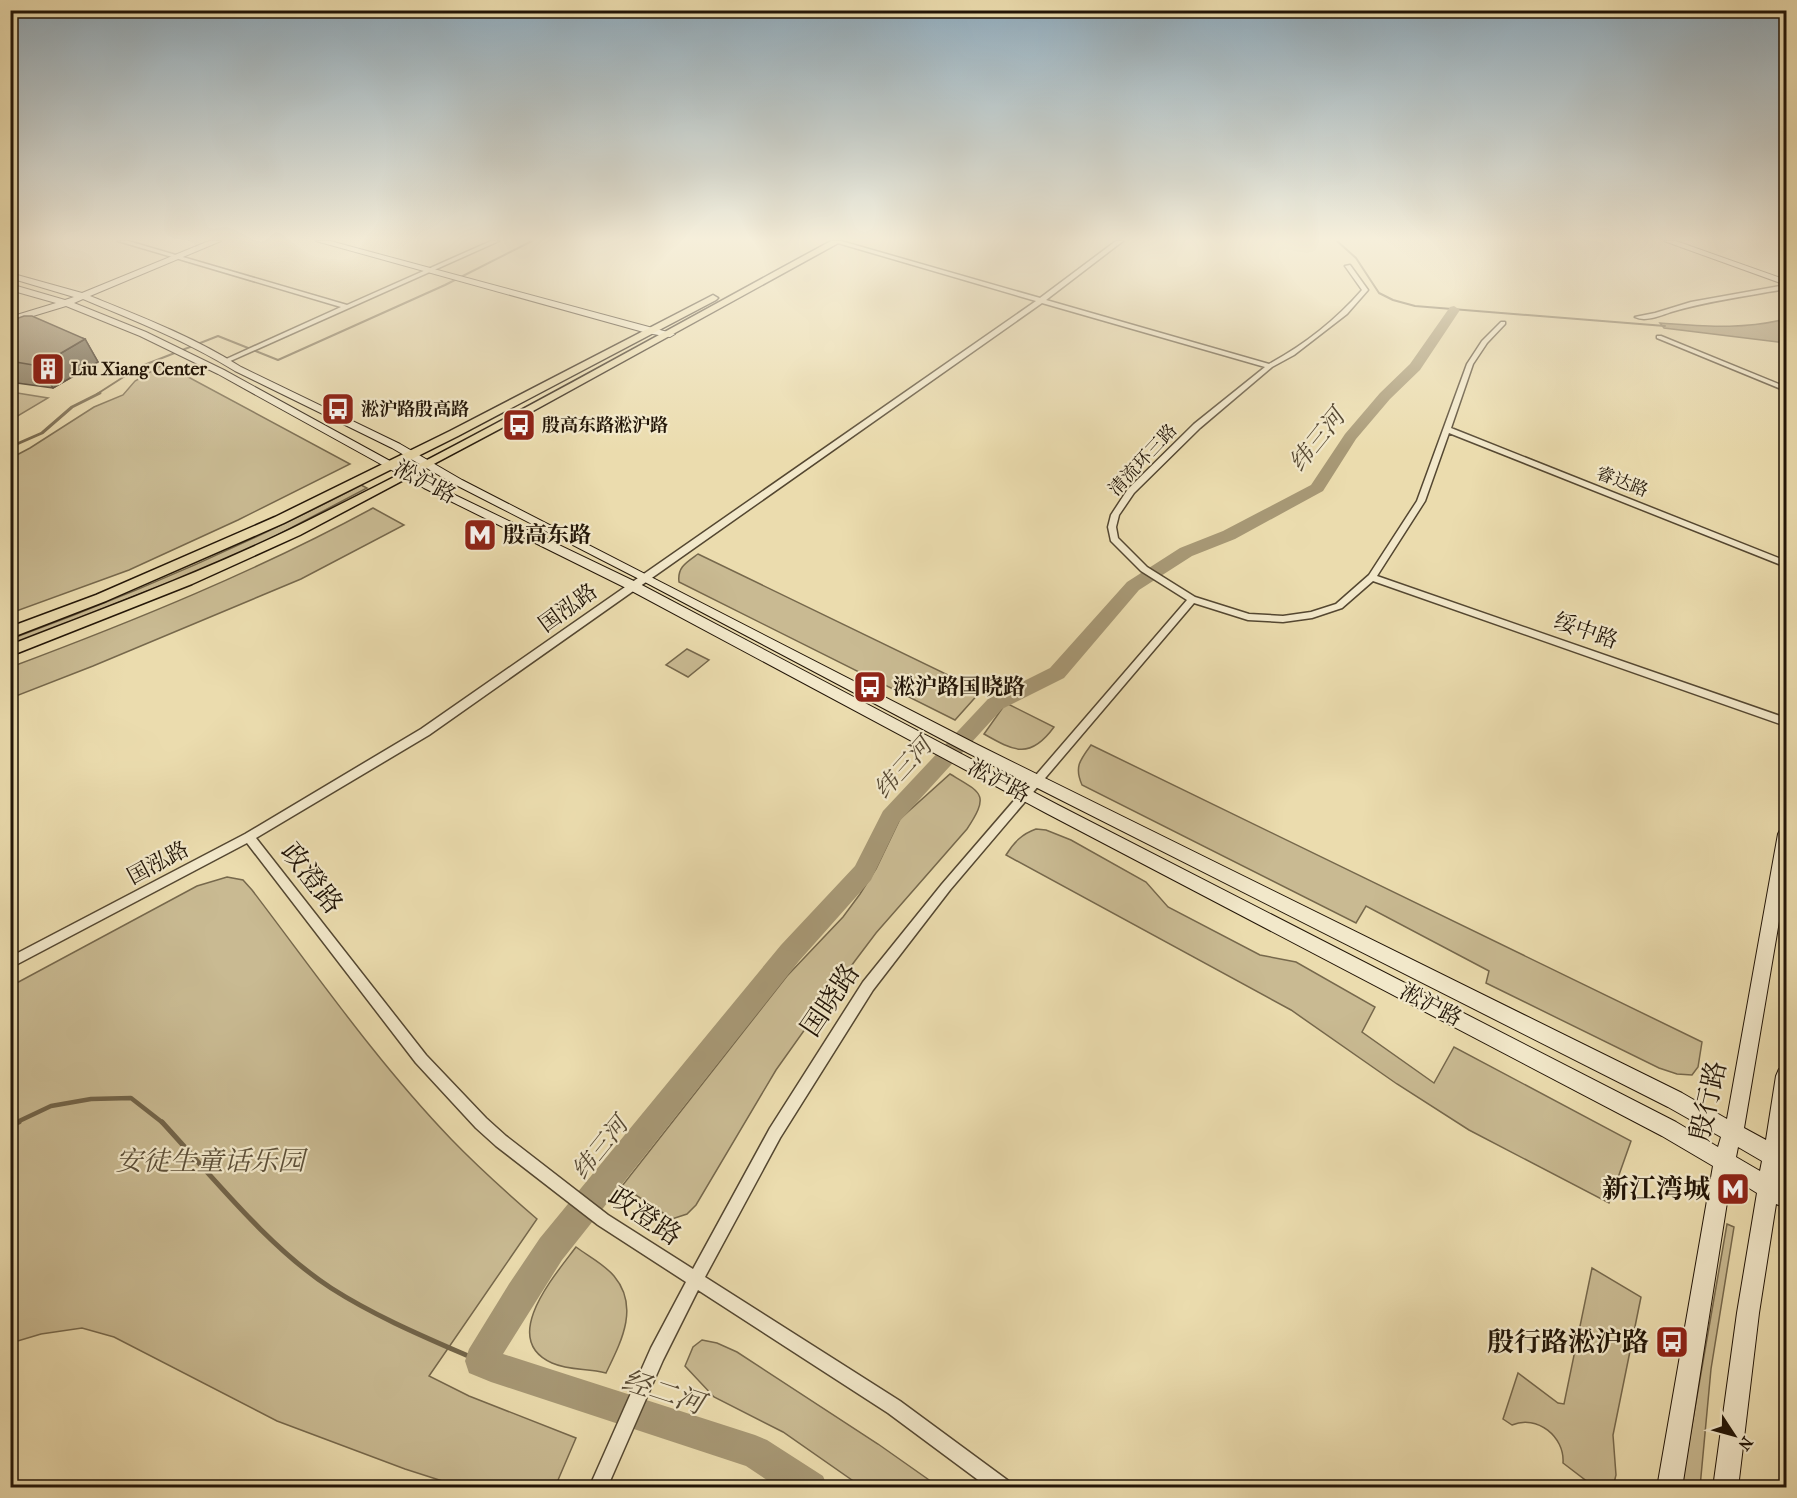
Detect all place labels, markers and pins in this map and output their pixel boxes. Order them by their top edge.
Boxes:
building icon: Liu Xiang Center [30,351,66,387]
place label: Liu Xiang Center [71,359,207,380]
bus stop icon: 淞沪路殷高路 [320,391,356,427]
place label: 淞沪路殷高路 [361,399,469,420]
bus stop icon: 殷高东路淞沪路 [501,407,537,443]
place label: 殷高东路淞沪路 [542,415,668,436]
metro station icon: 殷高东路 [462,517,498,553]
place label: 殷高东路 [503,522,591,548]
bus stop icon: 淞沪路国晓路 [852,669,888,705]
place label: 淞沪路国晓路 [893,674,1025,700]
metro station icon: 新江湾城 [1715,1171,1751,1207]
place label: 新江湾城 [1602,1173,1710,1205]
bus stop icon: 殷行路淞沪路 [1654,1324,1690,1360]
place label: 殷行路淞沪路 [1487,1326,1649,1358]

